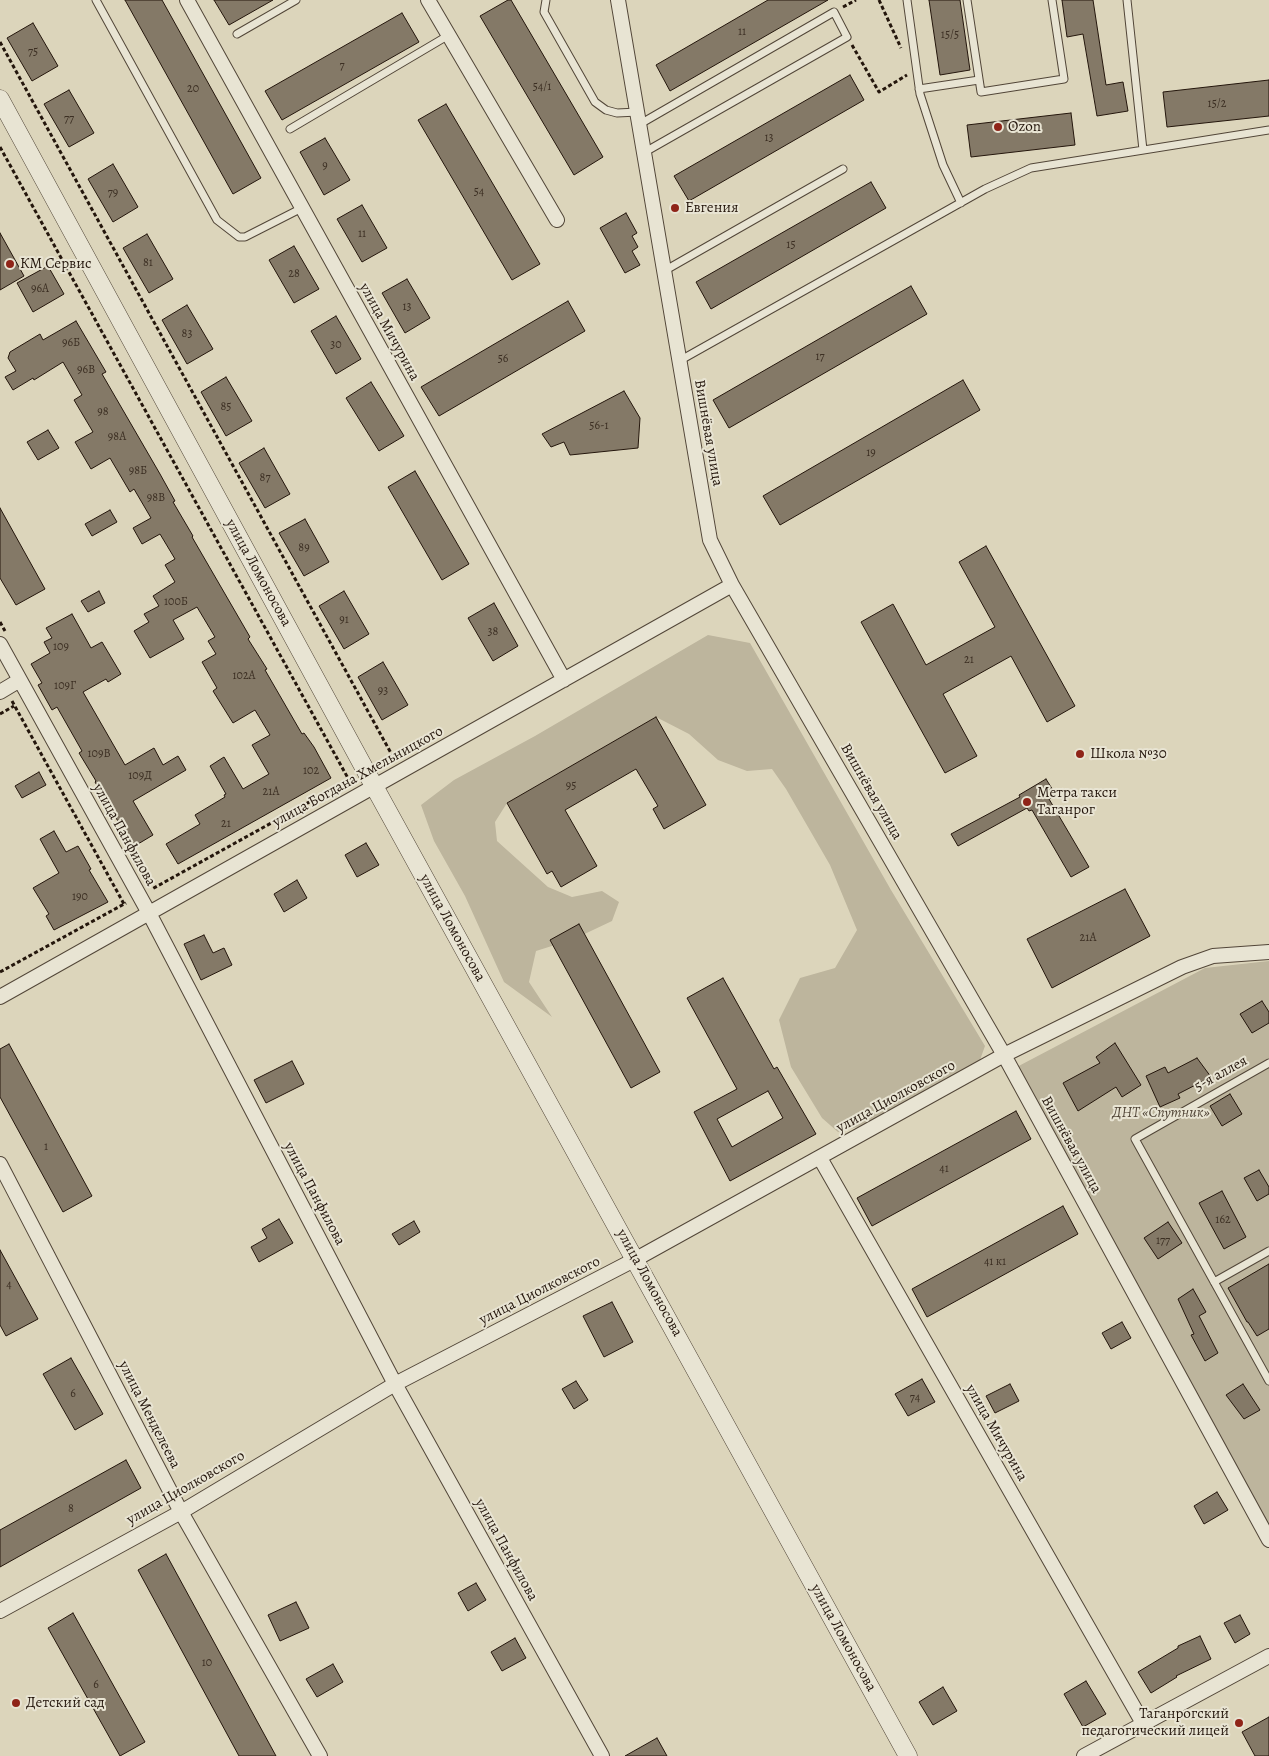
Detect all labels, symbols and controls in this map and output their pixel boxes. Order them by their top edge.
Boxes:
house number: 11 [738,25,746,39]
house number: 15/5 [941,28,959,42]
house number: 75 [28,45,38,59]
house number: 7 [339,59,345,73]
house number: 54/1 [533,80,551,94]
house number: 20 [187,82,199,96]
house number: 15/2 [1208,97,1226,111]
house number: 77 [64,112,74,126]
place label: Ozon [1008,118,1041,136]
marker: Ozon [992,121,1004,133]
house number: 13 [764,131,774,145]
house number: 9 [322,159,328,173]
house number: 54 [474,185,484,199]
house number: 79 [108,186,118,200]
place label: Евгения [685,199,738,217]
marker: Евгения [669,202,681,214]
house number: 11 [358,227,366,241]
house number: 15 [786,238,796,252]
place label: КМ Сервис [20,255,91,273]
house number: 81 [143,256,153,270]
marker: КМ Сервис [4,258,16,270]
house number: 28 [288,267,300,281]
street label: улица Мичурина [355,280,423,384]
house number: 96А [31,282,49,296]
house number: 13 [402,300,412,314]
house number: 83 [182,327,192,341]
house number: 96Б [62,336,80,350]
house number: 30 [330,338,342,352]
house number: 17 [815,350,825,364]
house number: 56 [498,352,508,366]
house number: 96В [77,363,95,377]
street label: Вишнёвая улица [690,378,726,488]
house number: 85 [221,400,231,414]
house number: 98 [97,405,109,419]
house number: 56-1 [589,419,609,433]
house number: 98А [108,430,126,444]
house number: 19 [866,446,876,460]
house number: 98Б [129,464,147,478]
house number: 87 [260,471,270,485]
house number: 98В [147,491,165,505]
street label: улица Ломоносова [221,516,295,630]
house number: 89 [298,541,310,555]
house number: 100Б [164,595,188,609]
house number: 91 [339,613,349,627]
house number: 38 [488,625,498,639]
house number: 109 [53,640,69,654]
house number: 21 [964,653,974,667]
house number: 102А [232,669,256,683]
house number: 109Г [54,679,76,693]
house number: 93 [378,684,388,698]
street label: улица Богдана Хмельницкого [269,722,447,832]
street label: Вишнёвая улица [836,741,906,843]
place label: Школа №30 [1090,745,1167,763]
house number: 109В [87,747,111,761]
marker: Школа №30 [1074,748,1086,760]
house number: 102 [303,764,319,778]
house number: 109Д [128,769,152,783]
house number: 95 [566,779,576,793]
street label: улица Панфилова [88,781,160,889]
place label: Метра такси Таганрог [1037,784,1117,819]
house number: 21А [263,785,279,799]
marker: Метра такси Таганрог [1021,796,1033,808]
house number: 21 [221,817,231,831]
street label: улица Ломоносова [415,871,489,985]
house number: 190 [72,890,88,904]
house number: 21А [1080,931,1096,945]
street label: 5-я аллея [1191,1052,1251,1096]
street label: улица Циолковского [833,1057,959,1137]
street label: Вишнёвая улица [1037,1093,1105,1197]
park label: ДНТ «Спутник» [1112,1104,1210,1122]
street label: улица Панфилова [279,1139,349,1249]
house number: 1 [44,1140,48,1154]
house number: 41 [939,1162,949,1176]
house number: 162 [1215,1213,1231,1227]
street label: улица Ломоносова [612,1226,686,1340]
house number: 177 [1156,1234,1170,1248]
street label: улица Циолковского [476,1253,604,1329]
house number: 41 к1 [984,1255,1006,1269]
house number: 4 [6,1278,12,1292]
street label: улица Менделеева [114,1358,184,1472]
street label: улица Мичурина [961,1381,1031,1485]
house number: 6 [70,1387,76,1401]
house number: 74 [910,1391,920,1405]
street label: улица Циолковского [124,1447,248,1529]
street label: улица Панфилова [470,1496,542,1604]
house number: 8 [68,1502,74,1516]
street label: улица Ломоносова [806,1581,880,1695]
house number: 10 [202,1656,212,1670]
house number: 6 [93,1678,99,1692]
place label: Детский сад [26,1694,105,1712]
marker: Детский сад [10,1697,22,1709]
place label: Таганрогский педагогический лицей [1081,1705,1229,1740]
marker: Таганрогский педагогический лицей [1233,1717,1245,1729]

